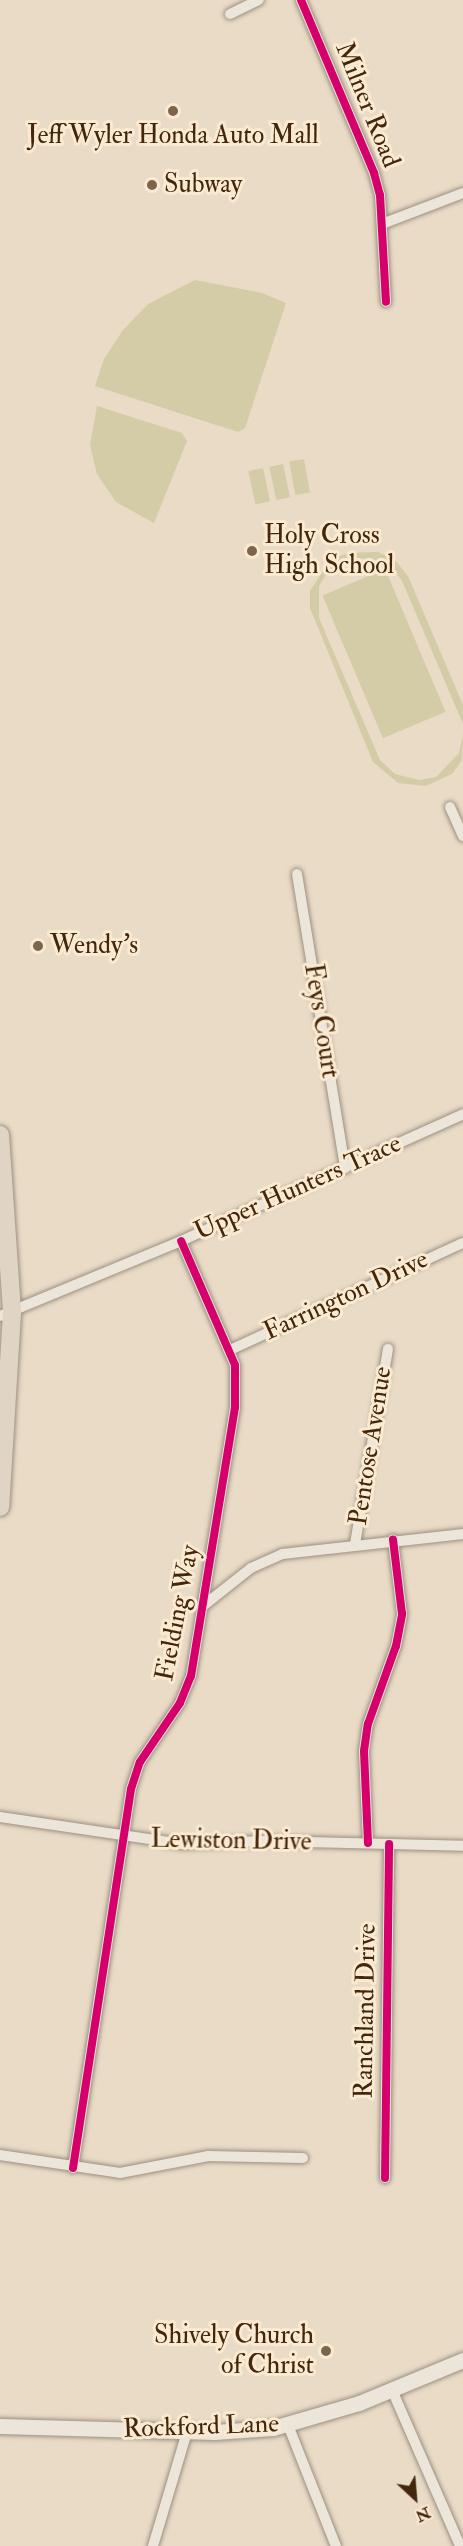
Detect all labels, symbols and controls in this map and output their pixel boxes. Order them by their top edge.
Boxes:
street label: Milner Road [328,38,406,172]
marker: Jeff Wyler Honda Auto Mall [166,104,180,118]
place label: Jeff Wyler Honda Auto Mall [27,120,319,152]
place label: Subway [164,169,242,201]
marker: Subway [145,178,159,192]
place label: Holy Cross High School [264,520,394,582]
marker: Holy Cross High School [245,544,259,558]
place label: Wendy's [50,930,138,962]
marker: Wendy's [31,939,45,953]
street label: Feys Court [297,962,345,1080]
street label: Upper Hunters Trace [190,1128,406,1248]
street label: Farrington Drive [259,1244,433,1348]
street label: Pentose Avenue [343,1365,399,1527]
street label: Fielding Way [150,1542,206,1684]
street label: Lewiston Drive [150,1824,312,1858]
street label: Ranchland Drive [349,1923,383,2099]
place label: Shively Church of Christ [154,2320,314,2382]
marker: Shively Church of Christ [319,2344,333,2358]
street label: Rockford Lane [122,2409,280,2445]
north arrow [385,2468,445,2528]
text: N [412,2502,434,2526]

